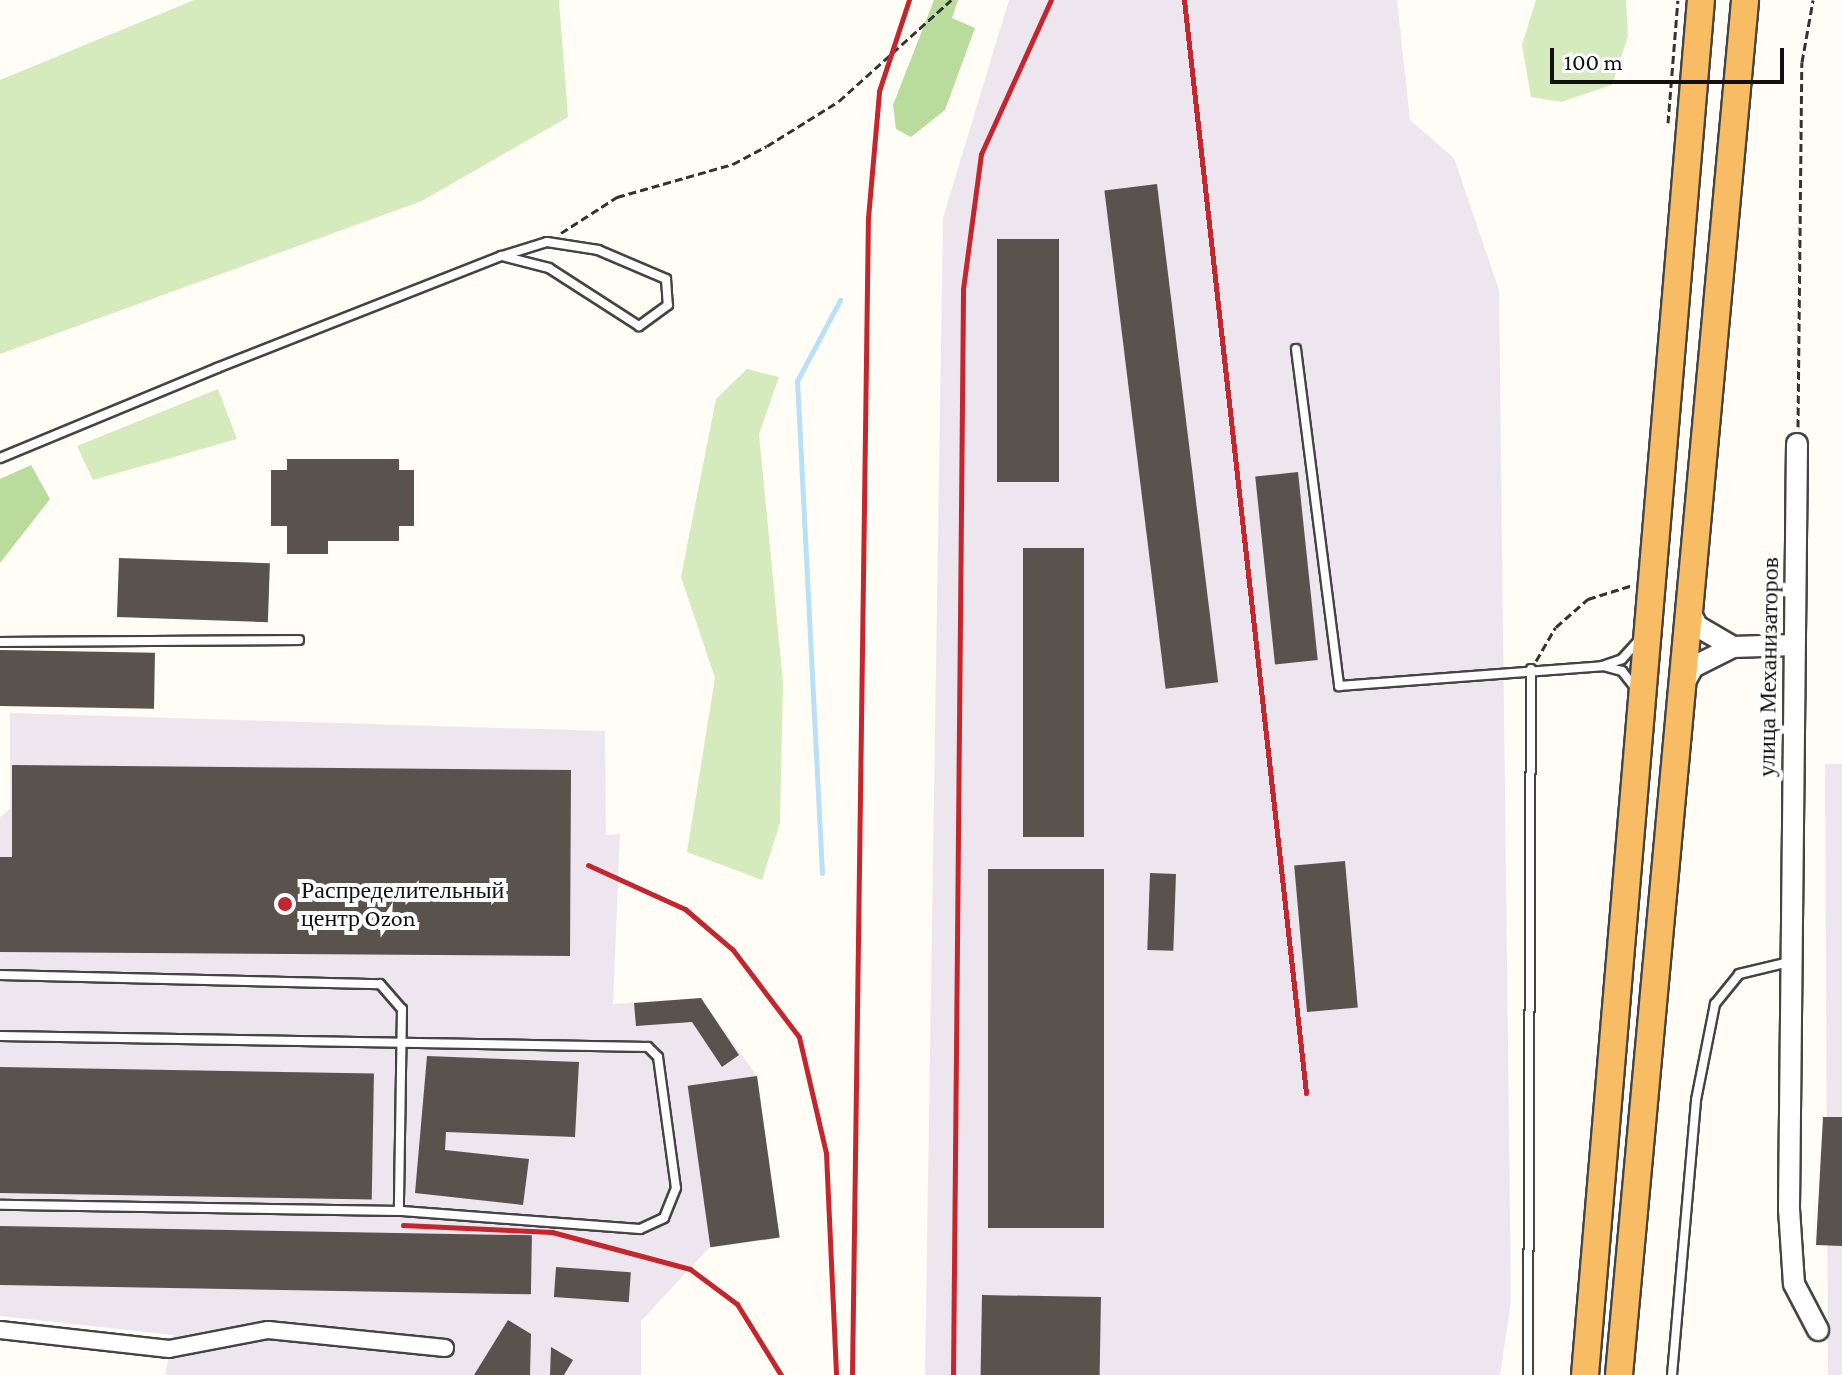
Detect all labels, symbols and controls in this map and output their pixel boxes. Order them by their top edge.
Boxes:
scale bar [1554,32,1788,82]
text: 100 m [1564,48,1623,75]
street label: улица Механизаторов [1752,557,1784,777]
place label: Распределительный центр Ozon [301,876,504,932]
marker: Распределительный центр Ozon [276,895,294,913]

